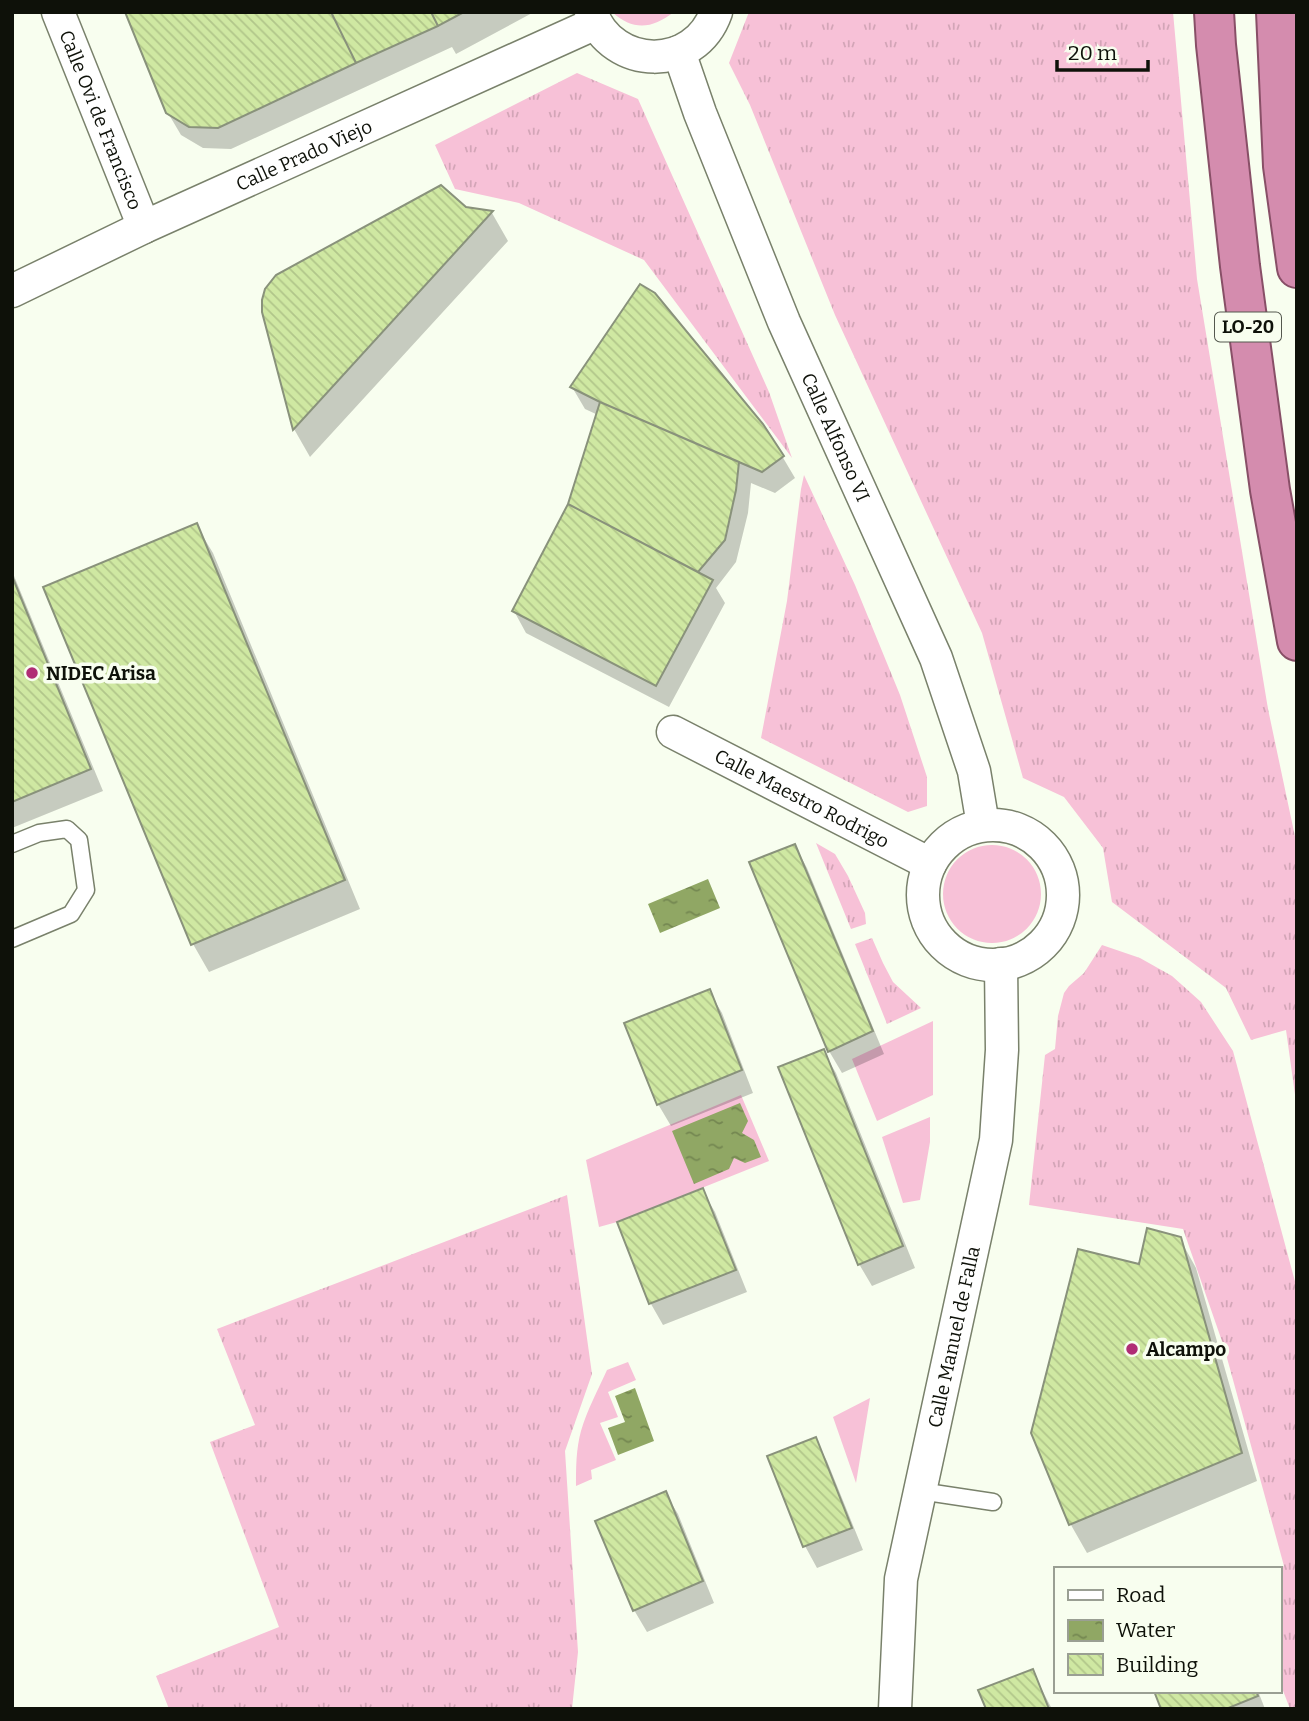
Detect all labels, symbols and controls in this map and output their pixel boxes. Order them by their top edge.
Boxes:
street label: Calle Ovi de Francisco [55,27,147,213]
scale bar [1057,28,1148,72]
text: 20 m [1068,40,1117,66]
street label: Calle Prado Viejo [232,114,376,196]
road number: LO-20 [1215,312,1281,342]
street label: Calle Alfonso VI [797,369,875,505]
place label: NIDEC Arisa [46,662,156,685]
marker: NIDEC Arisa [24,665,40,681]
street label: Calle Maestro Rodrigo [711,744,893,853]
street label: Calle Manuel de Falla [923,1243,984,1430]
place label: Alcampo [1146,1338,1226,1361]
marker: Alcampo [1124,1341,1140,1357]
legend [1054,1567,1281,1693]
text: Road [1116,1582,1165,1608]
text: Water [1116,1617,1175,1643]
text: Building [1116,1652,1199,1678]

